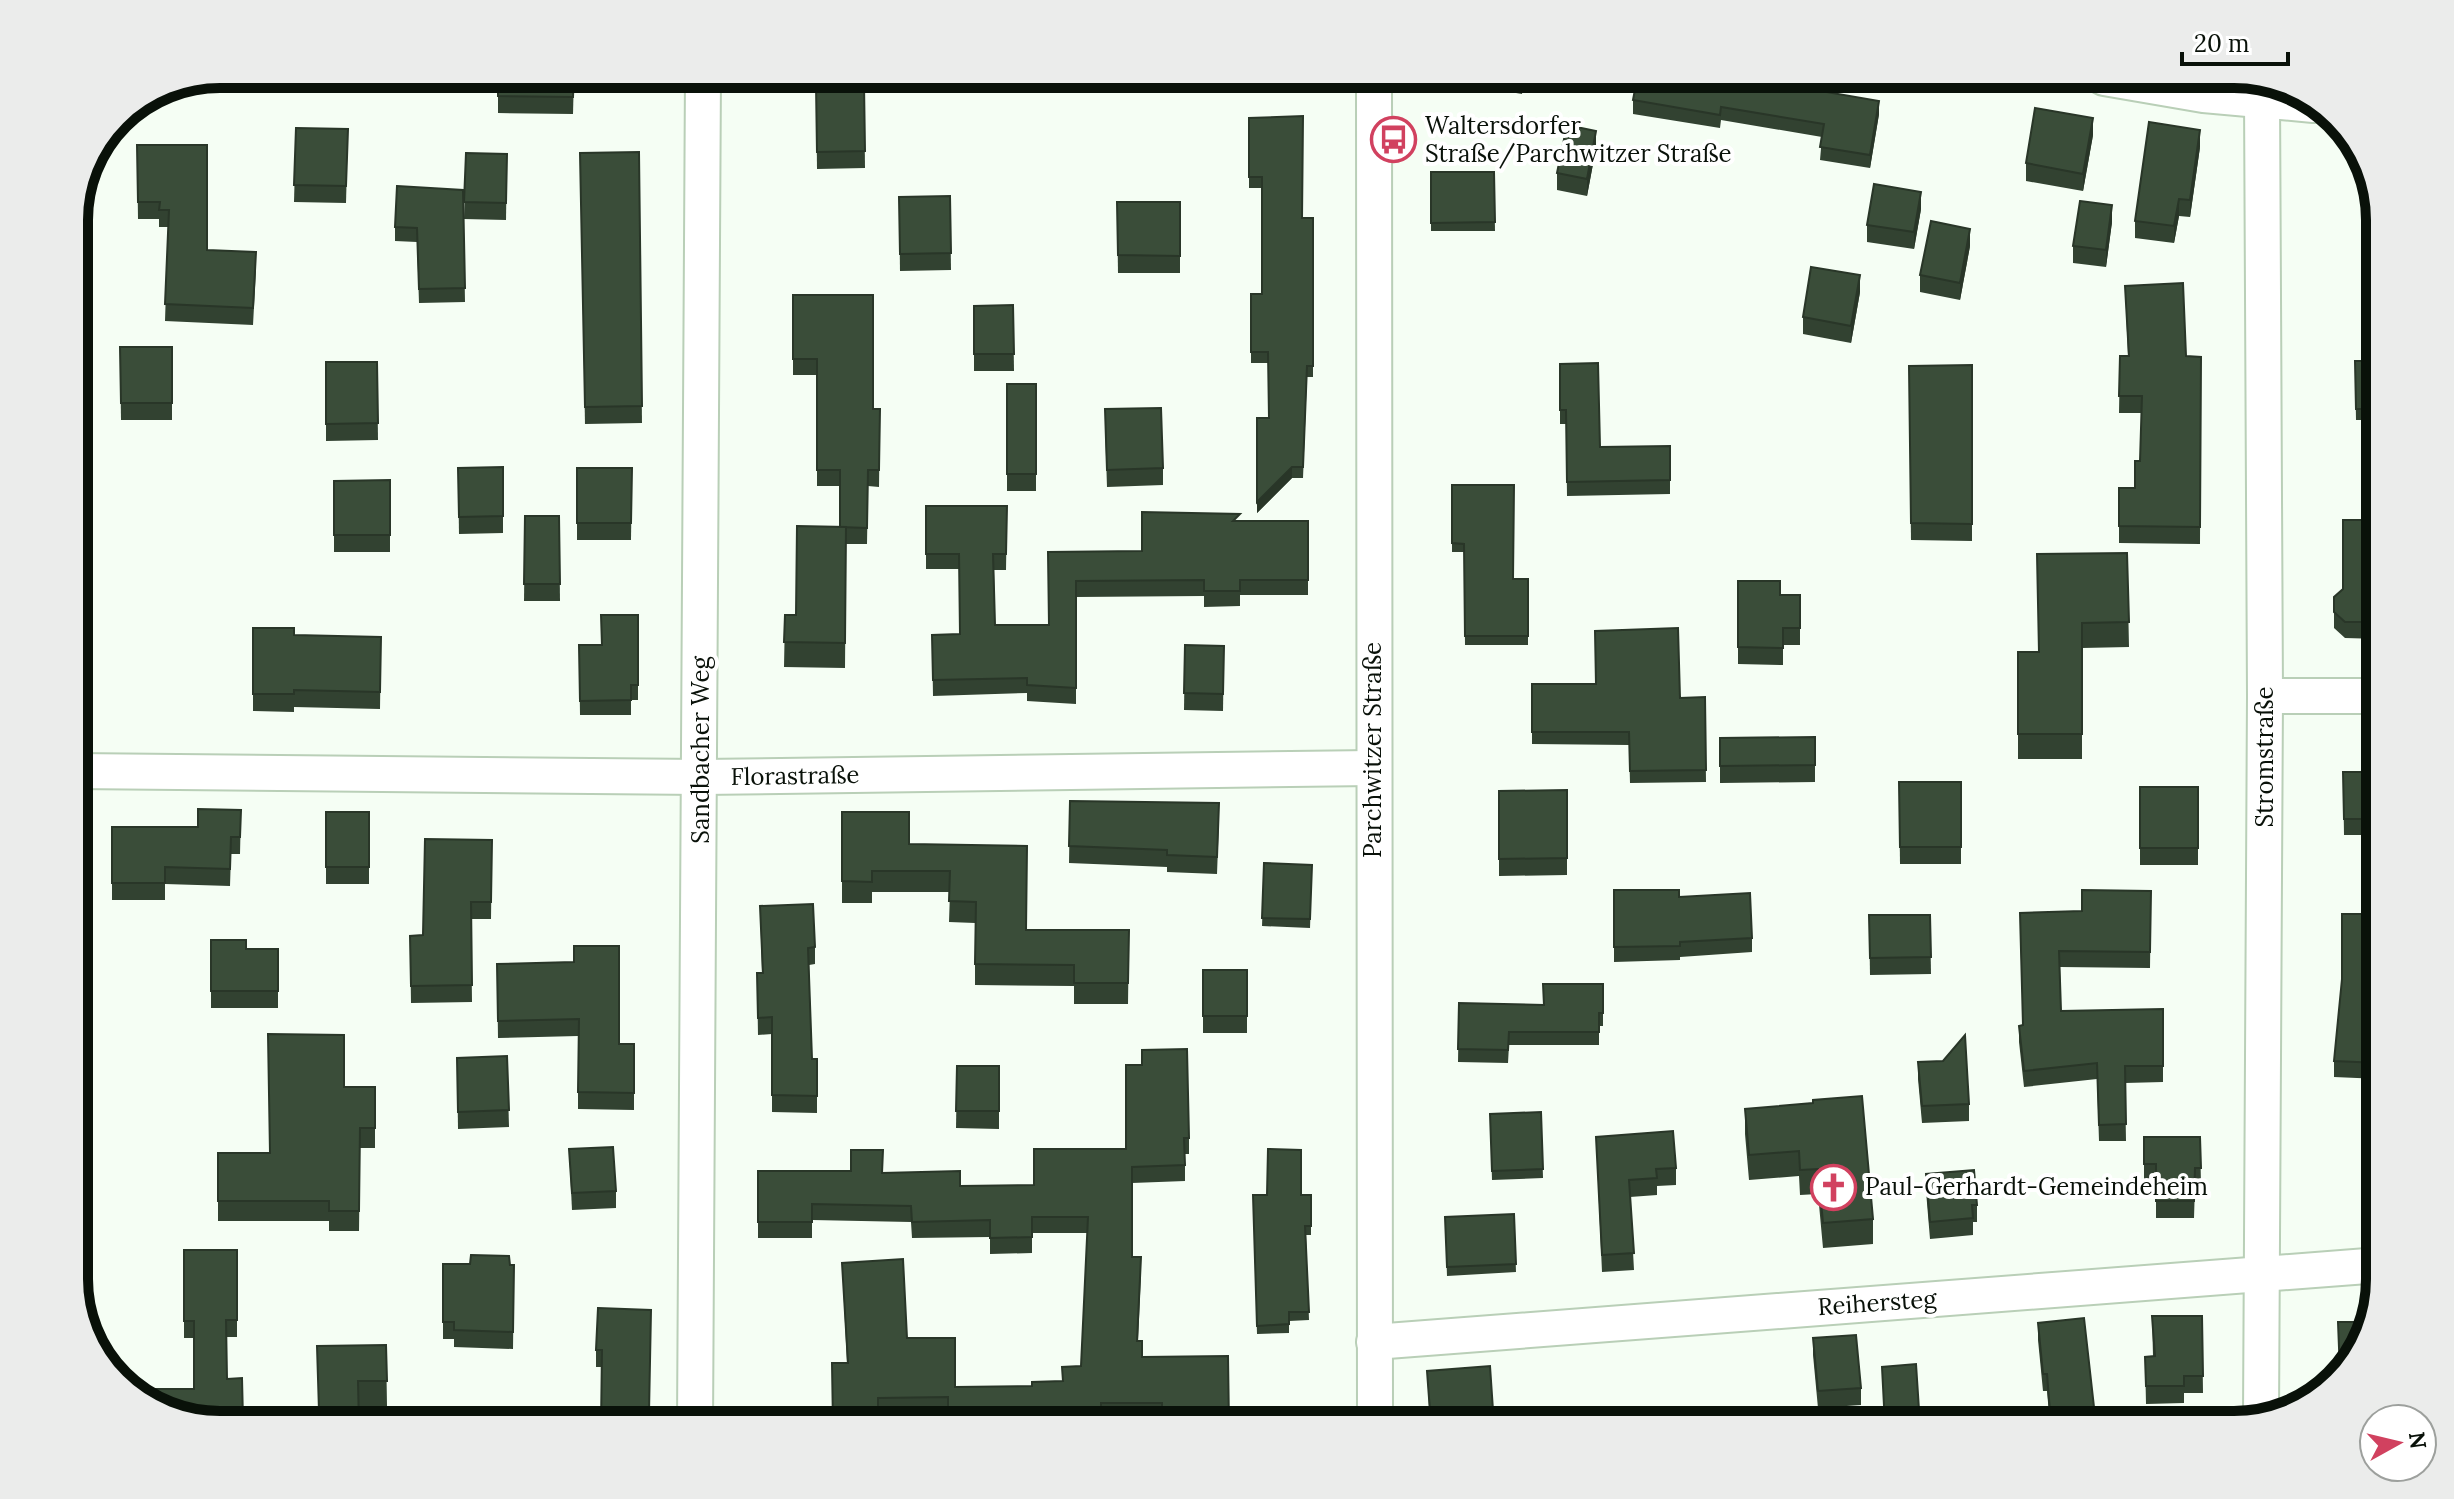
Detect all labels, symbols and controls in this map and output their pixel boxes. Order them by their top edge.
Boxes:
scale bar [2182,16,2288,66]
text: 20 m [2194,28,2250,59]
place label: Waltersdorfer Straße/Parchwitzer Straße [1425,110,1732,169]
bus stop icon: Waltersdorfer Straße/Parchwitzer Straße [1370,116,1418,164]
street label: Parchwitzer Straße [1357,642,1388,858]
street label: Sandbacher Weg [685,656,716,844]
street label: Stromstraße [2249,687,2280,827]
street label: Florastraße [730,759,860,792]
church icon: Paul-Gerhardt-Gemeindeheim [1810,1163,1858,1211]
place label: Paul-Gerhardt-Gemeindeheim [1865,1171,2208,1202]
street label: Reihersteg [1816,1283,1938,1322]
north arrow [2358,1403,2438,1483]
text: N [2403,1430,2433,1451]

